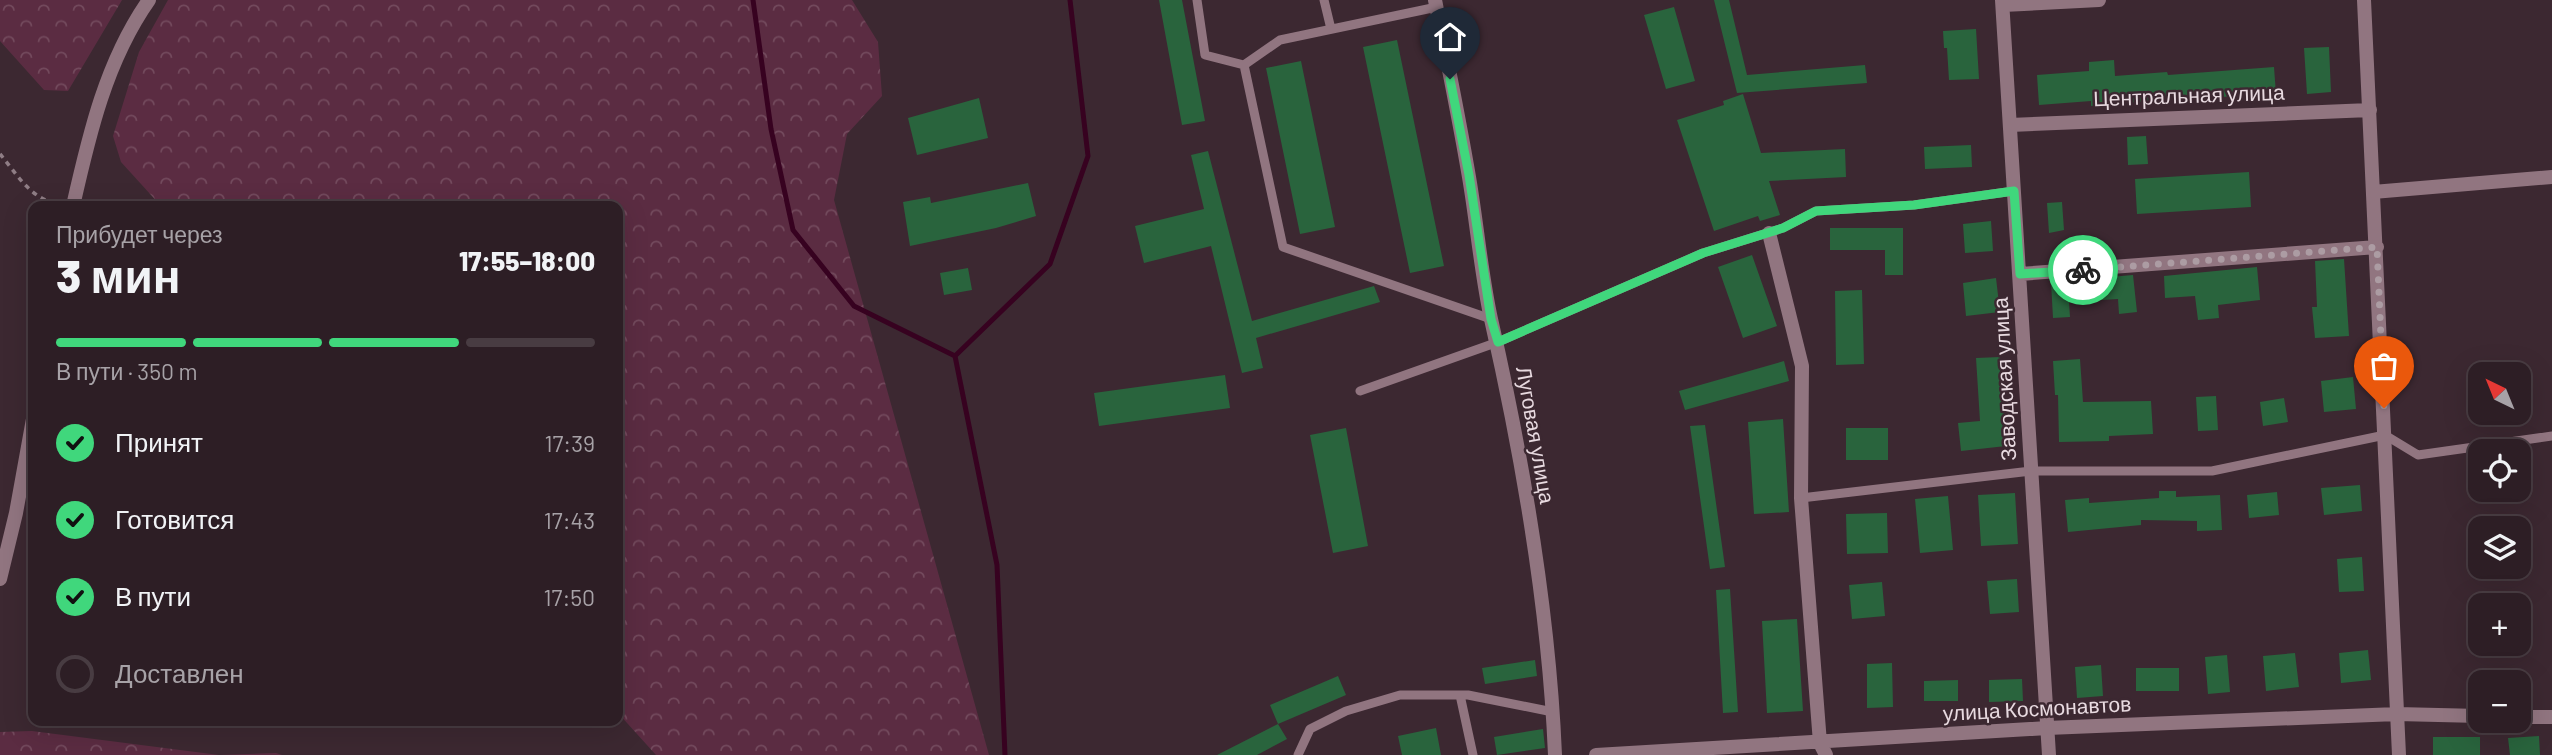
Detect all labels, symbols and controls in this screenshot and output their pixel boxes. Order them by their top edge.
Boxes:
pin [1420,7,1480,79]
icon: home [1431,18,1469,56]
street label: Центральная улица [2093,79,2285,110]
text: Прибудет через [56,220,223,248]
courier [2048,235,2118,305]
text: 17:55–18:00 [459,245,595,276]
text: 3 мин [56,247,181,302]
icon: bike [2064,251,2102,289]
street label: Заводская улица [1987,296,2020,462]
pin [2354,336,2414,408]
icon: bag [2365,347,2403,385]
text: В пути · 350 m [56,357,198,385]
north arrow [2468,362,2530,425]
map controls [2468,362,2531,733]
street label: Луговая улица [1512,364,1561,506]
icon: check [56,424,94,462]
text: Принят [115,426,203,457]
text: 17:39 [544,429,595,457]
button: locate [2468,439,2531,502]
icon: check [56,501,94,539]
text: Готовится [115,503,234,534]
text: 17:43 [544,506,595,534]
button: layers [2468,516,2531,579]
icon: check [56,578,94,616]
text: В пути [115,580,191,611]
text: 17:50 [543,583,595,611]
button: + [2468,593,2531,656]
text: Доставлен [115,657,244,688]
button: − [2468,670,2531,733]
street label: улица Космонавтов [1942,690,2132,725]

